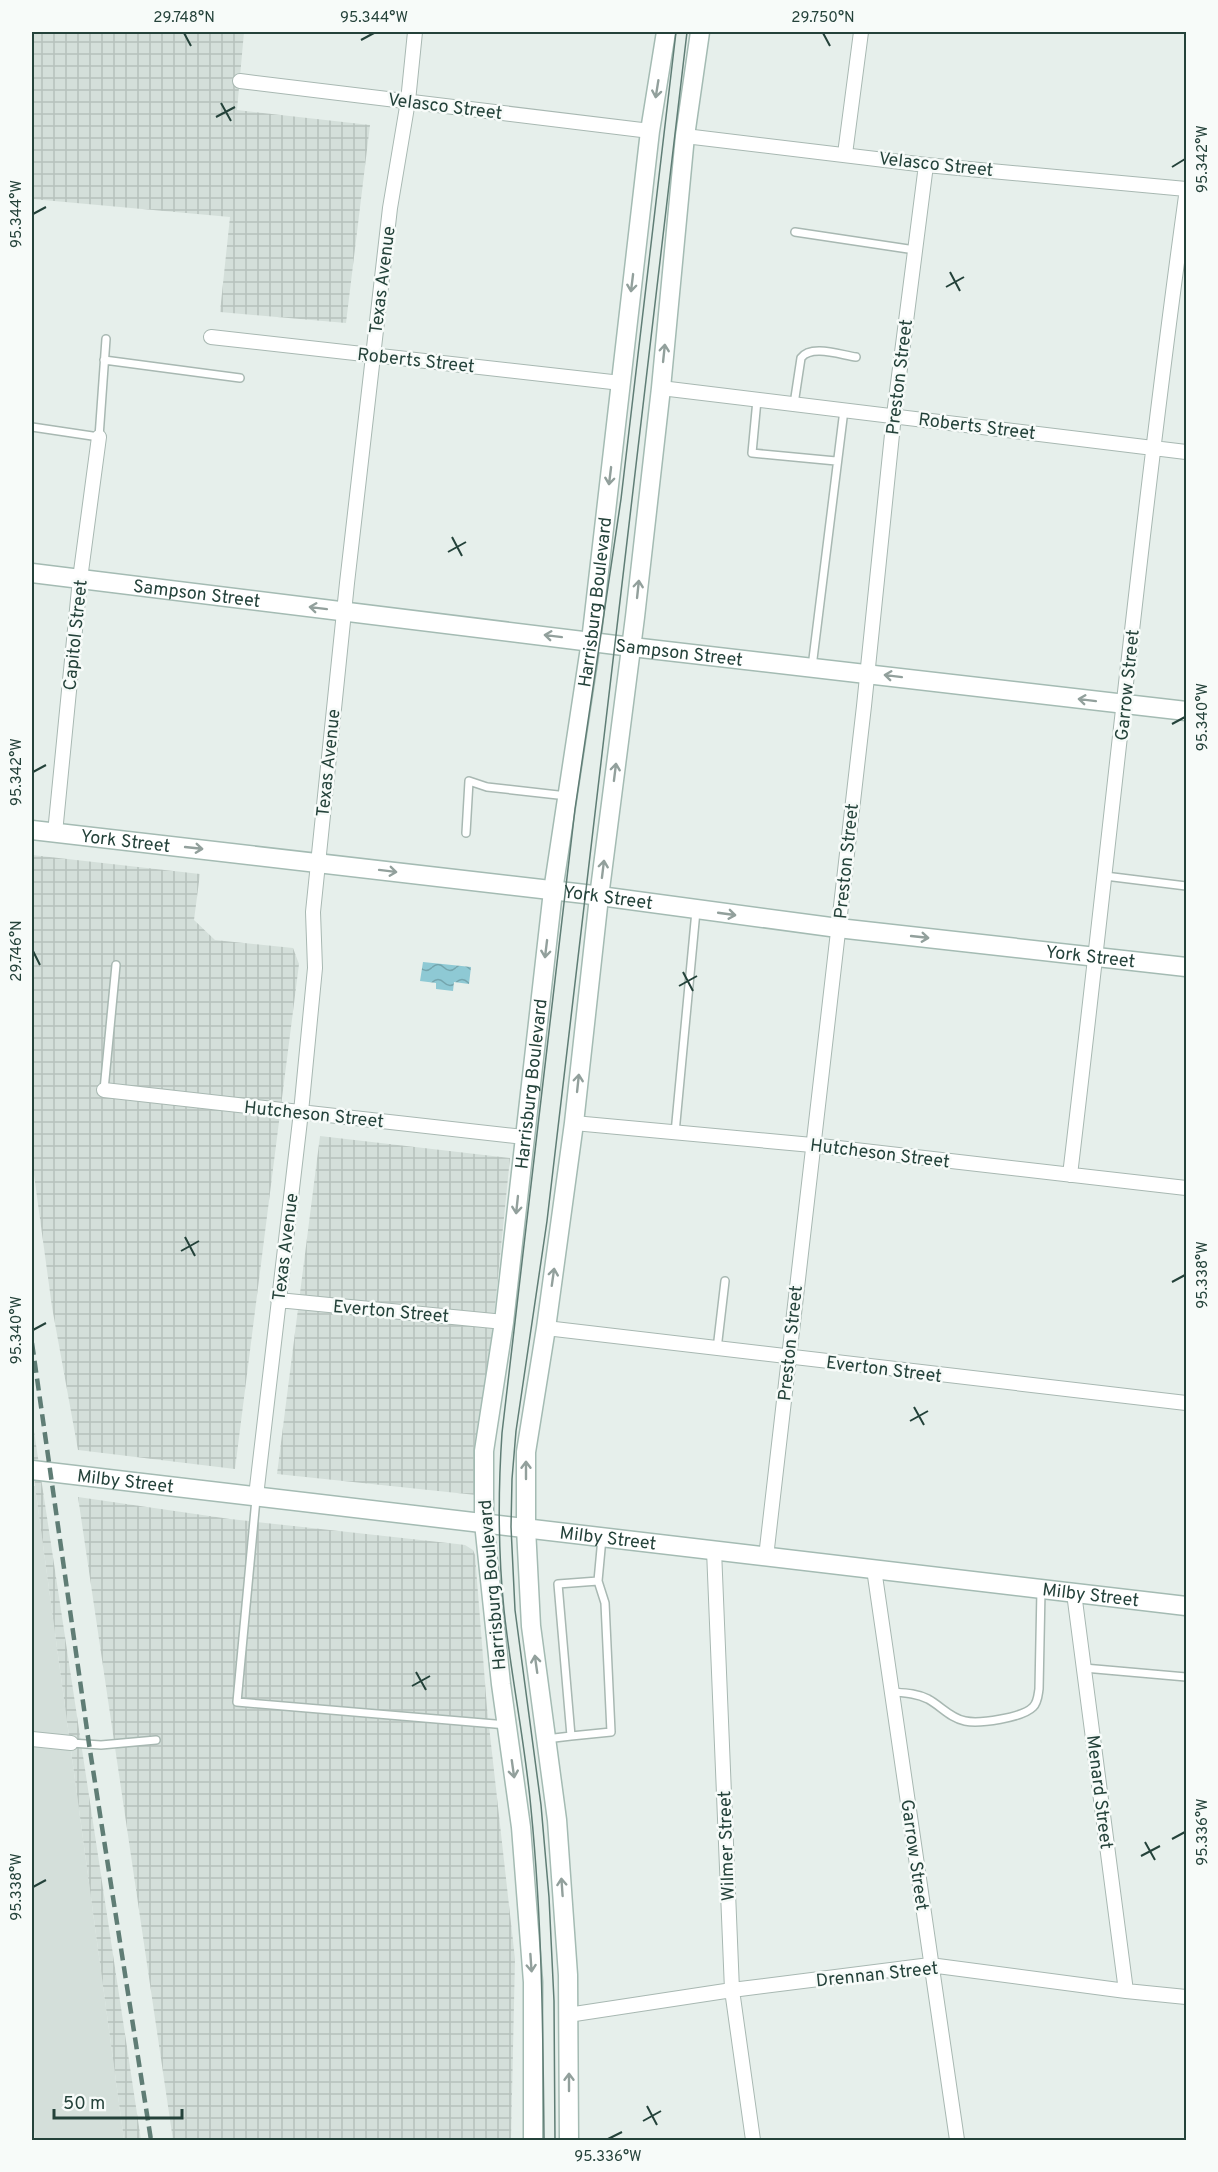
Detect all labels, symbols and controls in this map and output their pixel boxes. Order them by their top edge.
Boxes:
text: 29.748°N [153,9,215,28]
text: 95.344°W [340,9,408,28]
text: 29.750°N [791,9,855,28]
one-way arrow [651,79,662,99]
street label: Velasco Street [386,89,503,126]
text: 95.342°W [1194,125,1213,193]
street label: Velasco Street [877,148,994,183]
text: 95.344°W [8,180,27,248]
street label: Texas Avenue [365,225,402,335]
one-way arrow [627,272,638,292]
street label: Preston Street [882,318,919,436]
street label: Roberts Street [356,344,476,379]
one-way arrow [659,344,670,364]
street label: Roberts Street [917,409,1037,446]
one-way arrow [604,466,615,486]
street label: Harrisburg Boulevard [574,516,618,689]
street label: Sampson Street [132,576,262,614]
street label: Capitol Street [59,579,94,692]
one-way arrow [633,579,644,599]
one-way arrow [309,602,329,613]
street label: Garrow Street [1111,628,1146,742]
one-way arrow [544,631,564,642]
street label: Sampson Street [614,635,744,673]
one-way arrow [884,670,904,681]
text: 95.340°W [1194,683,1213,751]
one-way arrow [1077,694,1097,705]
street label: Texas Avenue [312,708,347,818]
text: 95.342°W [8,738,27,806]
one-way arrow [610,762,621,782]
street label: Preston Street [830,802,865,920]
street label: York Street [79,826,171,859]
one-way arrow [184,843,203,854]
one-way arrow [598,859,609,879]
one-way arrow [377,865,397,876]
street label: York Street [562,882,654,916]
one-way arrow [717,908,736,919]
text: 29.746°N [8,920,27,982]
one-way arrow [910,932,930,943]
one-way arrow [541,938,552,958]
street label: York Street [1044,941,1136,974]
street label: Harrisburg Boulevard [511,998,554,1170]
one-way arrow [573,1074,584,1094]
street label: Hutcheson Street [243,1097,385,1134]
street label: Hutcheson Street [809,1135,951,1174]
street label: Texas Avenue [268,1192,305,1302]
one-way arrow [511,1195,522,1215]
text: 95.338°W [1194,1241,1213,1309]
one-way arrow [548,1267,559,1287]
street label: Preston Street [774,1284,809,1402]
text: 95.340°W [8,1296,27,1364]
street label: Everton Street [332,1296,450,1329]
street label: Everton Street [825,1352,943,1389]
one-way arrow [520,1460,532,1480]
street label: Milby Street [76,1465,175,1500]
street label: Harrisburg Boulevard [475,1499,512,1671]
street label: Milby Street [558,1522,657,1556]
street label: Milby Street [1041,1579,1140,1613]
one-way arrow [531,1654,542,1674]
street label: Menard Street [1080,1734,1117,1851]
one-way arrow [508,1759,519,1778]
street label: Wilmer Street [714,1790,741,1902]
street label: Garrow Street [894,1798,933,1912]
text: 95.336°W [1194,1798,1213,1866]
text: 95.338°W [8,1853,27,1921]
one-way arrow [556,1878,567,1898]
one-way arrow [526,1953,537,1972]
street label: Drennan Street [815,1958,940,1993]
one-way arrow [563,2073,575,2093]
scale bar [54,2082,182,2120]
text: 50 m [63,2093,105,2116]
text: 95.336°W [574,2148,642,2167]

